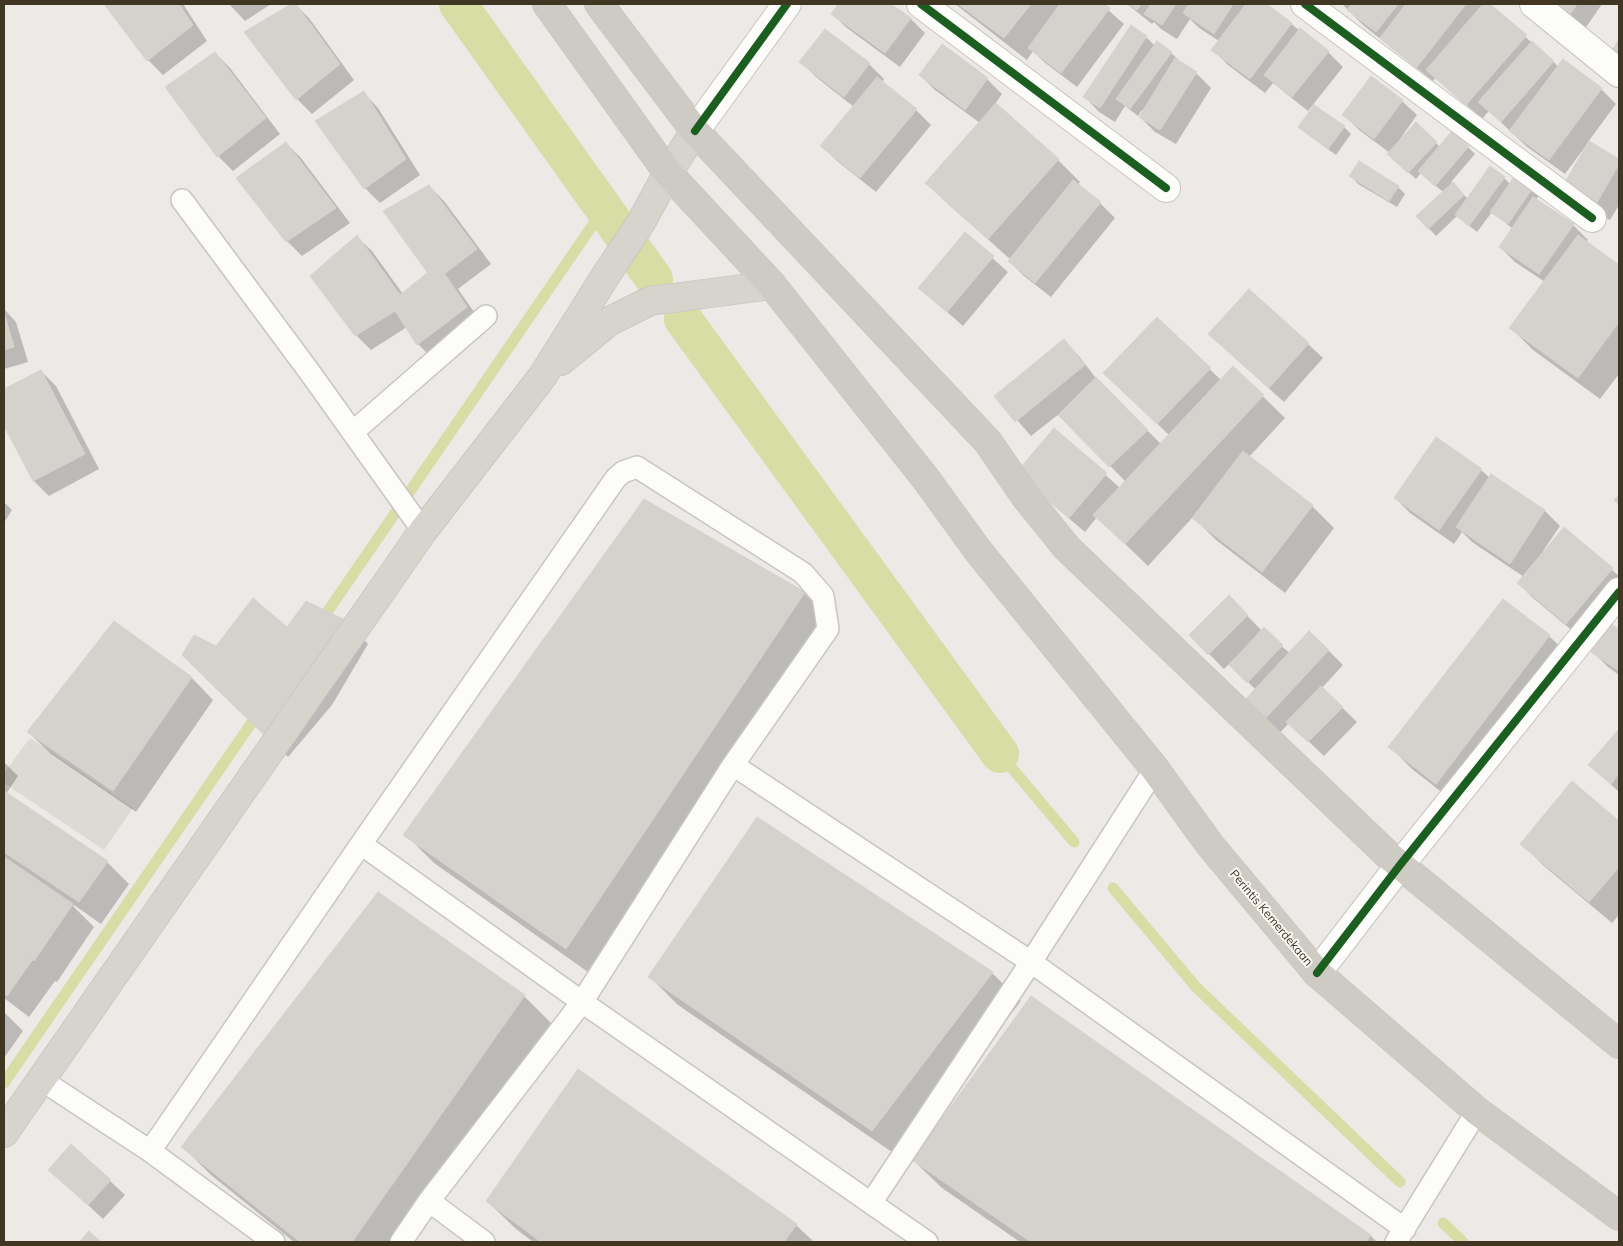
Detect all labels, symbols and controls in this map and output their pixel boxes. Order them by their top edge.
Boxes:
street label: Perintis Kemerdekaan [1227,867,1315,969]

